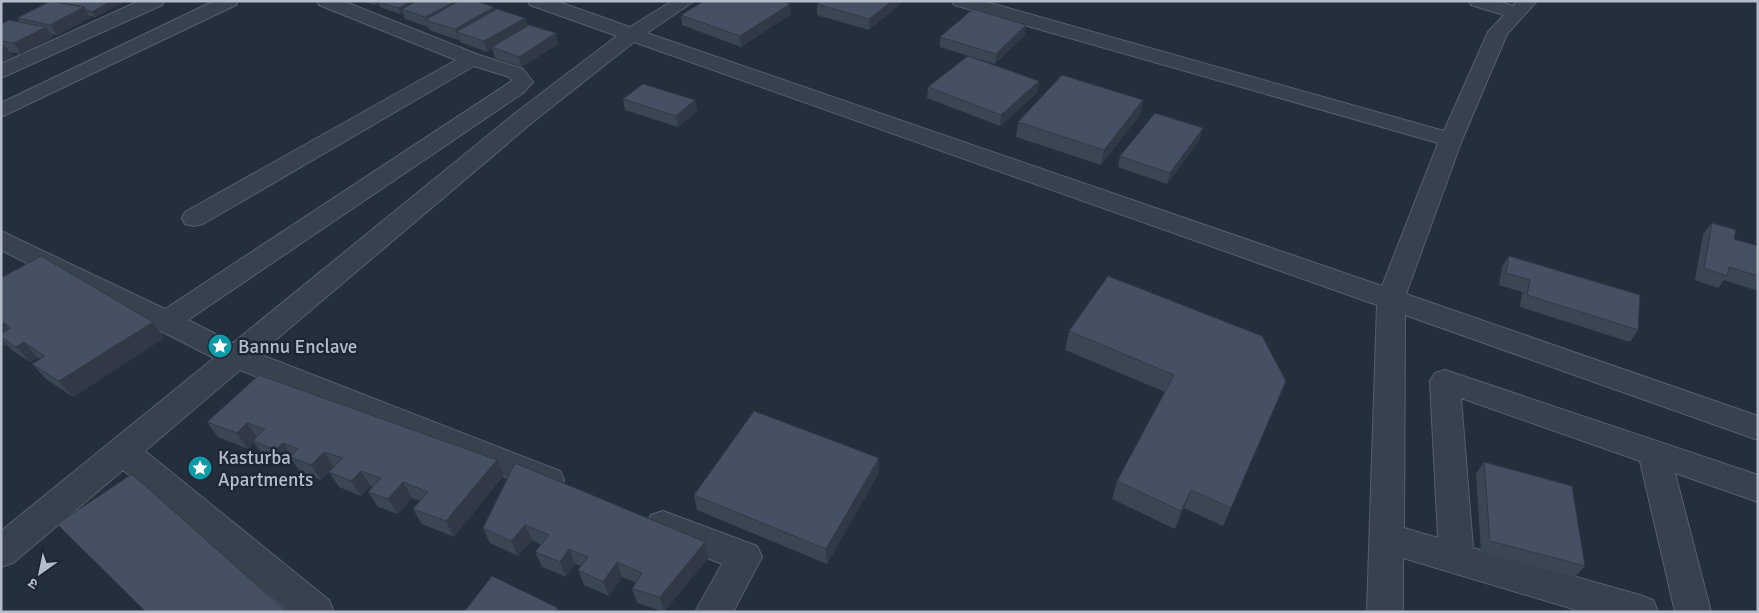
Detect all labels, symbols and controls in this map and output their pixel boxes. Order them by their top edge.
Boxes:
place icon: Bannu Enclave [207,333,233,359]
place label: Bannu Enclave [238,335,357,359]
place label: Kasturba Apartments [218,446,313,492]
place icon: Kasturba Apartments [187,455,213,481]
north arrow [15,548,65,598]
text: उ [24,574,41,593]

